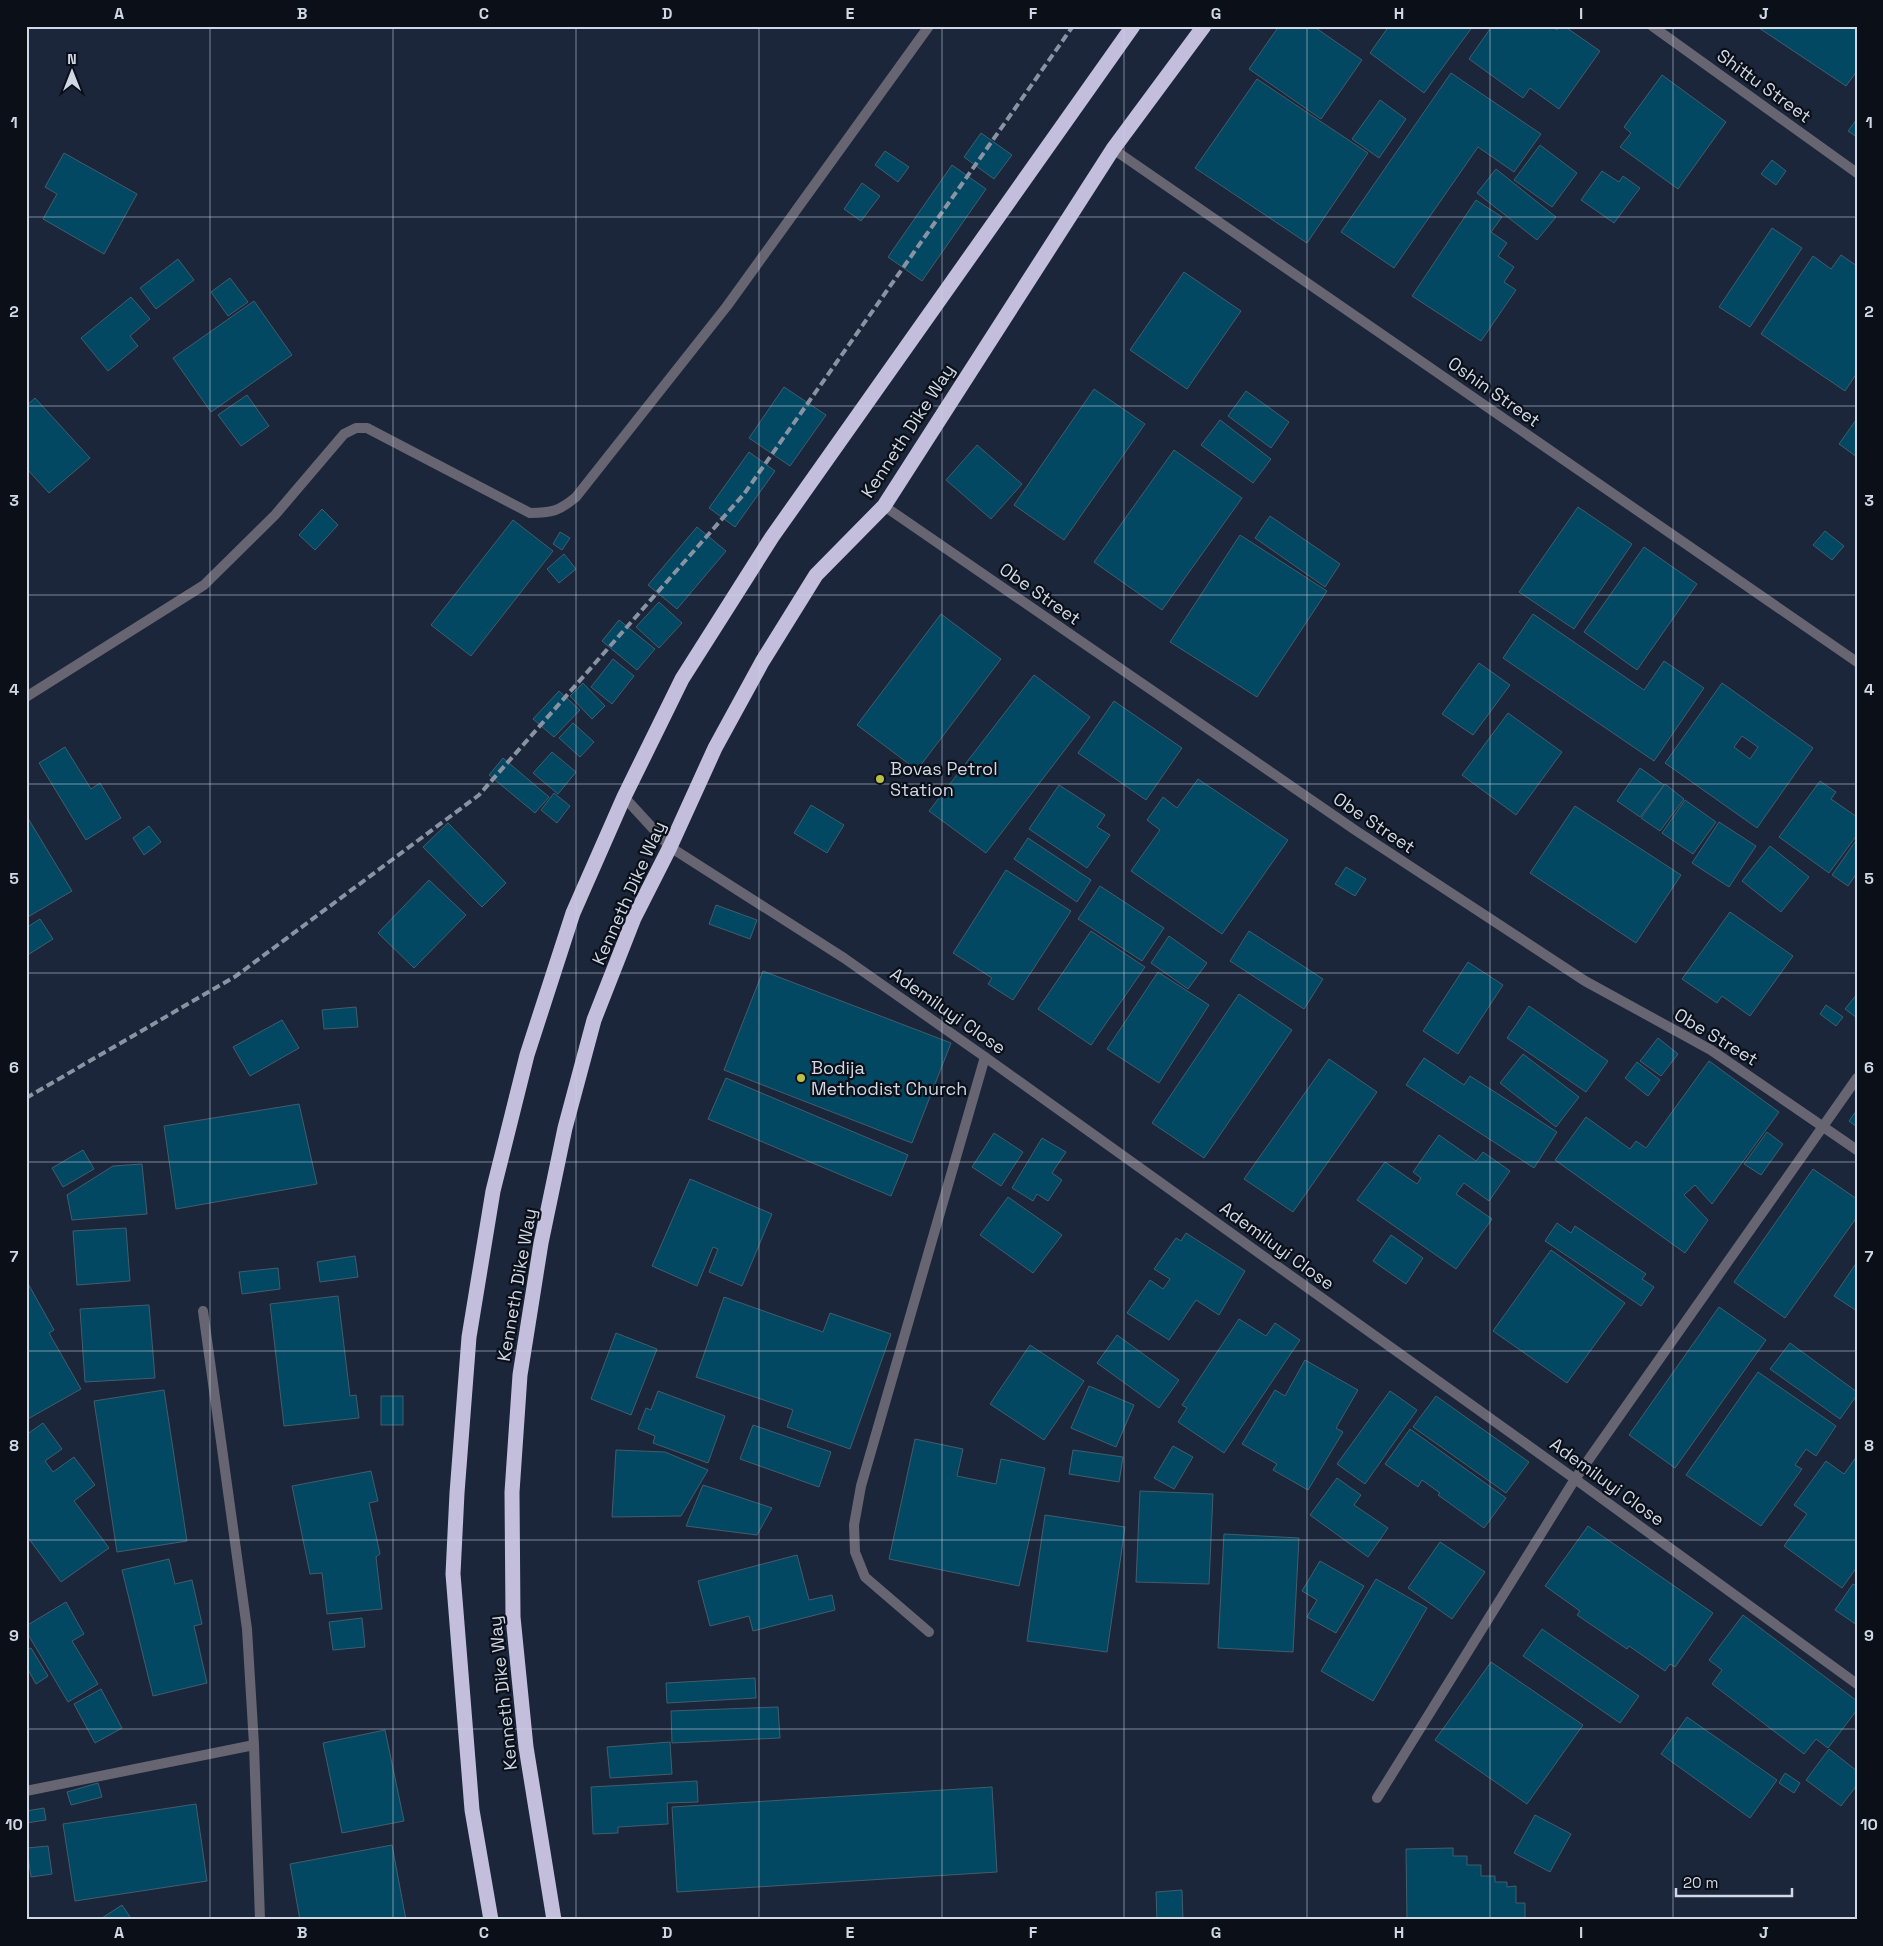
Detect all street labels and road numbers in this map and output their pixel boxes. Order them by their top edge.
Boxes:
street label: Shittu Street [1713,44,1816,128]
street label: Oshin Street [1444,351,1545,432]
street label: Kenneth Dike Way [856,359,959,502]
street label: Obe Street [995,557,1085,630]
street label: Obe Street [1329,787,1420,858]
street label: Kenneth Dike Way [587,817,671,968]
street label: Ademiluyi Close [886,962,1011,1059]
street label: Obe Street [1670,1003,1762,1071]
street label: Ademiluyi Close [1215,1196,1339,1295]
street label: Kenneth Dike Way [492,1207,541,1363]
street label: Ademiluyi Close [1545,1432,1669,1531]
street label: Kenneth Dike Way [483,1615,522,1771]

